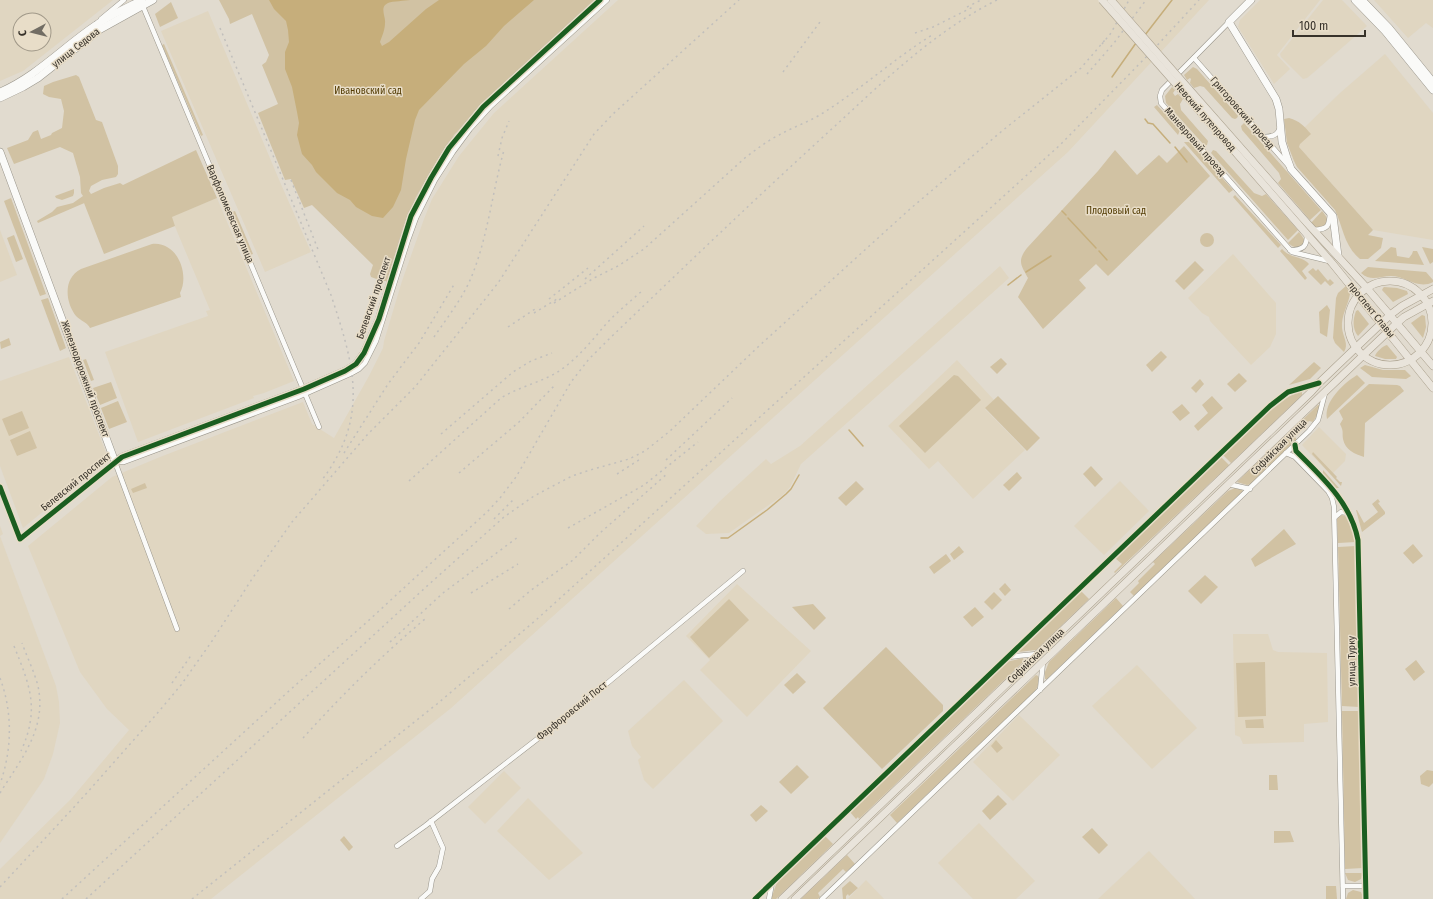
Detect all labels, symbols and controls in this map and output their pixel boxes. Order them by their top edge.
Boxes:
north arrow [12,12,52,52]
scale bar [1293,12,1365,38]
text: 100 m [1299,19,1328,33]
street label: улица Седова [50,26,102,70]
text: С [16,29,29,37]
street label: Григоровский проезд [1207,74,1277,152]
street label: Невский путепровод [1172,80,1238,154]
park label: Ивановский сад [334,85,402,97]
street label: Маневровый проезд [1162,105,1228,179]
street label: Варфоломеевская улица [204,163,256,265]
park label: Плодовый сад [1086,205,1146,217]
street label: Белевский проспект [354,254,394,341]
street label: проспект Славы [1345,280,1397,340]
street label: Железнодорожный проспект [58,319,112,440]
street label: Софийская улица [1248,416,1310,478]
street label: Белевский проспект [39,450,114,514]
street label: Софийская улица [1005,626,1067,686]
street label: улица Турку [1346,635,1358,686]
street label: Фарфоровский Пост [534,678,610,743]

